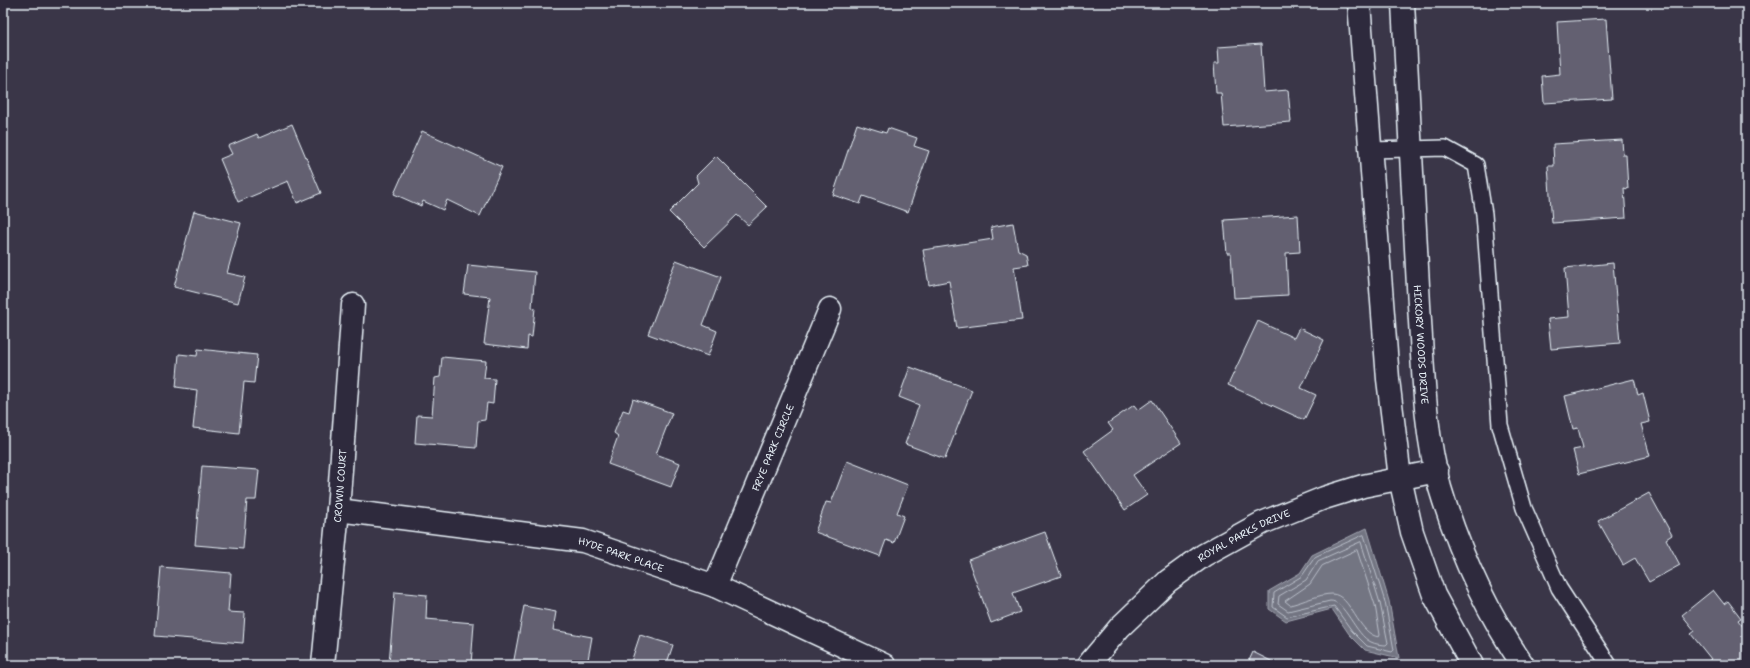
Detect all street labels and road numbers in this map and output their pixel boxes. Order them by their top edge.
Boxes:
street label: HICKORY WOODS DRIVE [1411,284,1432,405]
street label: FRYE PARK CIRCLE [749,402,797,493]
street label: CROWN COURT [331,449,349,523]
street label: ROYAL PARKS DRIVE [1195,506,1292,565]
street label: HYDE PARK PLACE [577,534,665,575]

